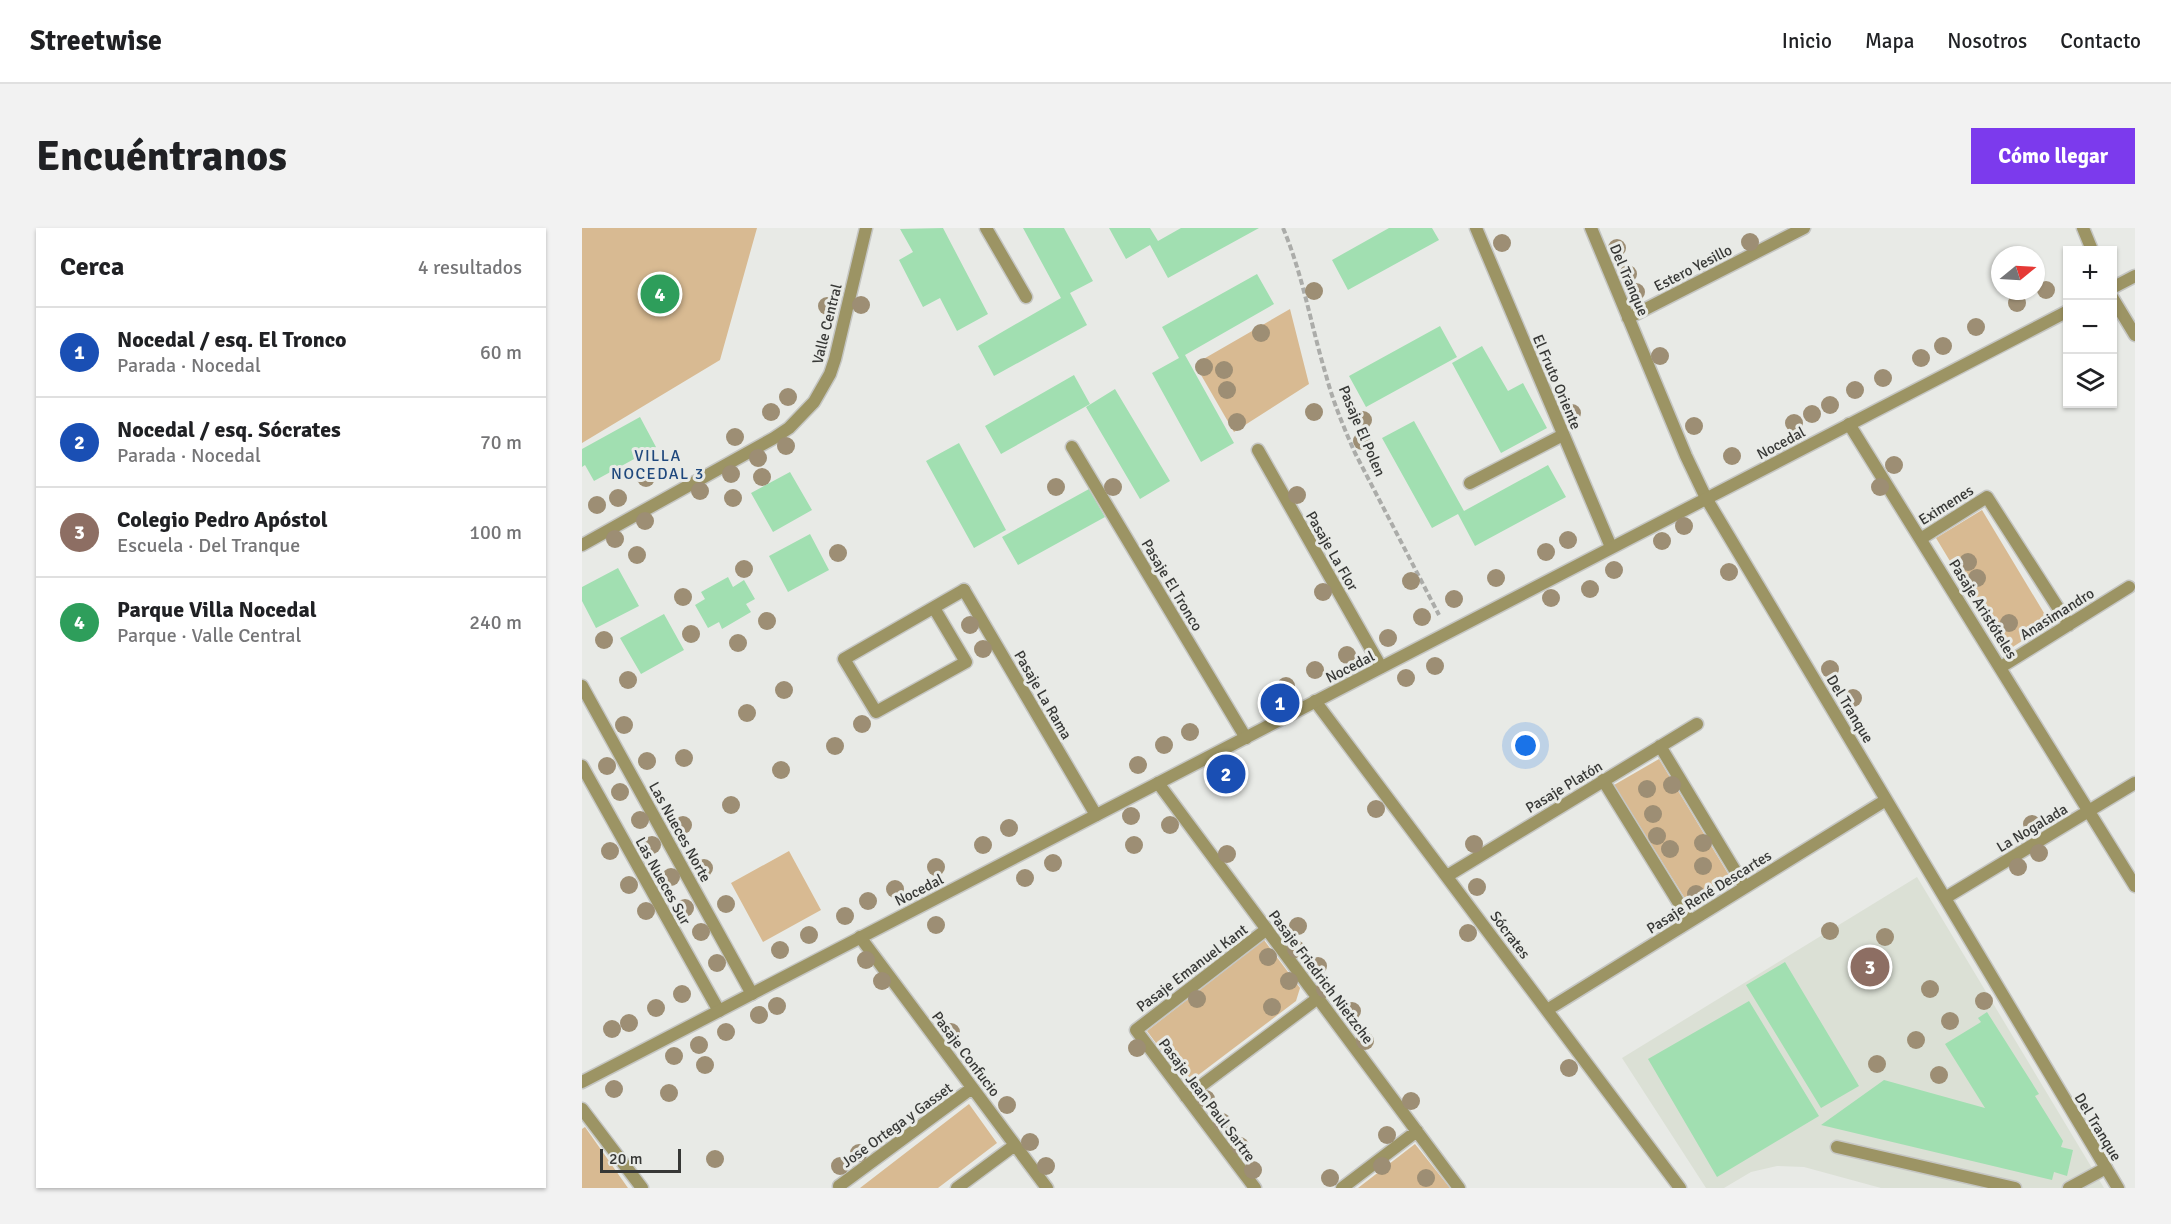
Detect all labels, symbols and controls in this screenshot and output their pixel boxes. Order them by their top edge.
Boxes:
text: Streetwise [30,24,162,58]
text: Inicio [1782,28,1832,54]
text: Mapa [1865,28,1914,54]
text: Nosotros [1947,28,2027,54]
text: Contacto [2060,28,2141,54]
button: Cómo llegar [1971,128,2135,184]
text: Encuéntranos [36,131,287,182]
street label: Del Tranque [1606,241,1652,319]
street label: Estero Yesillo [1651,241,1735,295]
north arrow [1991,246,2045,300]
map controls [2063,246,2117,408]
button: + [2063,246,2117,300]
text: Cerca [60,251,124,283]
text: 4 resultados [418,255,522,280]
pin: 4 [640,272,680,316]
street label: Valle Central [808,282,846,366]
button: − [2063,300,2117,354]
text: Nocedal / esq. El Tronco [117,326,347,353]
street label: El Fruto Oriente [1529,332,1585,432]
text: 1 [74,340,85,365]
text: 60 m [480,340,522,365]
text: Parada · Nocedal [117,353,261,378]
button: layers [2063,354,2117,408]
street label: Pasaje El Polen [1335,383,1389,479]
text: Nocedal / esq. Sócrates [117,416,341,443]
street label: Nocedal [1754,423,1808,463]
text: 2 [74,430,85,455]
text: 70 m [480,430,522,455]
text: Parada · Nocedal [117,443,261,468]
district label: VILLA NOCEDAL 3 [611,446,705,484]
street label: Eximenes [1915,481,1977,529]
text: Colegio Pedro Apóstol [117,506,328,533]
street label: Pasaje La Flor [1302,508,1362,594]
text: 3 [74,520,85,545]
text: 100 m [469,520,522,545]
text: Escuela · Del Tranque [117,533,300,558]
street label: Pasaje El Tronco [1138,536,1207,634]
street label: Pasaje Aristóteles [1945,556,2021,663]
street label: Anasimandro [2016,584,2098,644]
text: Parque Villa Nocedal [117,596,317,623]
text: 4 [74,610,85,635]
text: 240 m [469,610,522,635]
text: Parque · Valle Central [117,623,301,648]
street label: Pasaje La Rama [1010,647,1076,743]
street label: Nocedal [1323,647,1377,687]
street label: Del Tranque [1823,672,1877,746]
pin: 1 [1260,680,1300,726]
your location [1511,731,1540,760]
pin: 2 [1206,752,1246,796]
street label: Pasaje Platón [1522,757,1606,817]
street label: Las Nueces Norte [645,779,715,885]
street label: La Nogalada [1993,800,2071,856]
street label: Las Nueces Sur [632,834,695,928]
street label: Pasaje René Descartes [1643,846,1775,938]
street label: Nocedal [892,870,946,910]
street label: Pasaje Friedrich Nietzche [1265,907,1377,1047]
street label: Sócrates [1486,908,1534,963]
street label: Pasaje Emanuel Kant [1133,920,1251,1016]
pin: 3 [1850,944,1890,990]
street label: Pasaje Confucio [928,1008,1004,1100]
street label: Pasaje Jean Paul Sartre [1155,1035,1259,1165]
street label: Jose Ortega y Gasset [838,1079,956,1171]
street label: Del Tranque [2071,1090,2125,1164]
scale bar [600,1146,681,1174]
text: 20 m [609,1149,643,1169]

